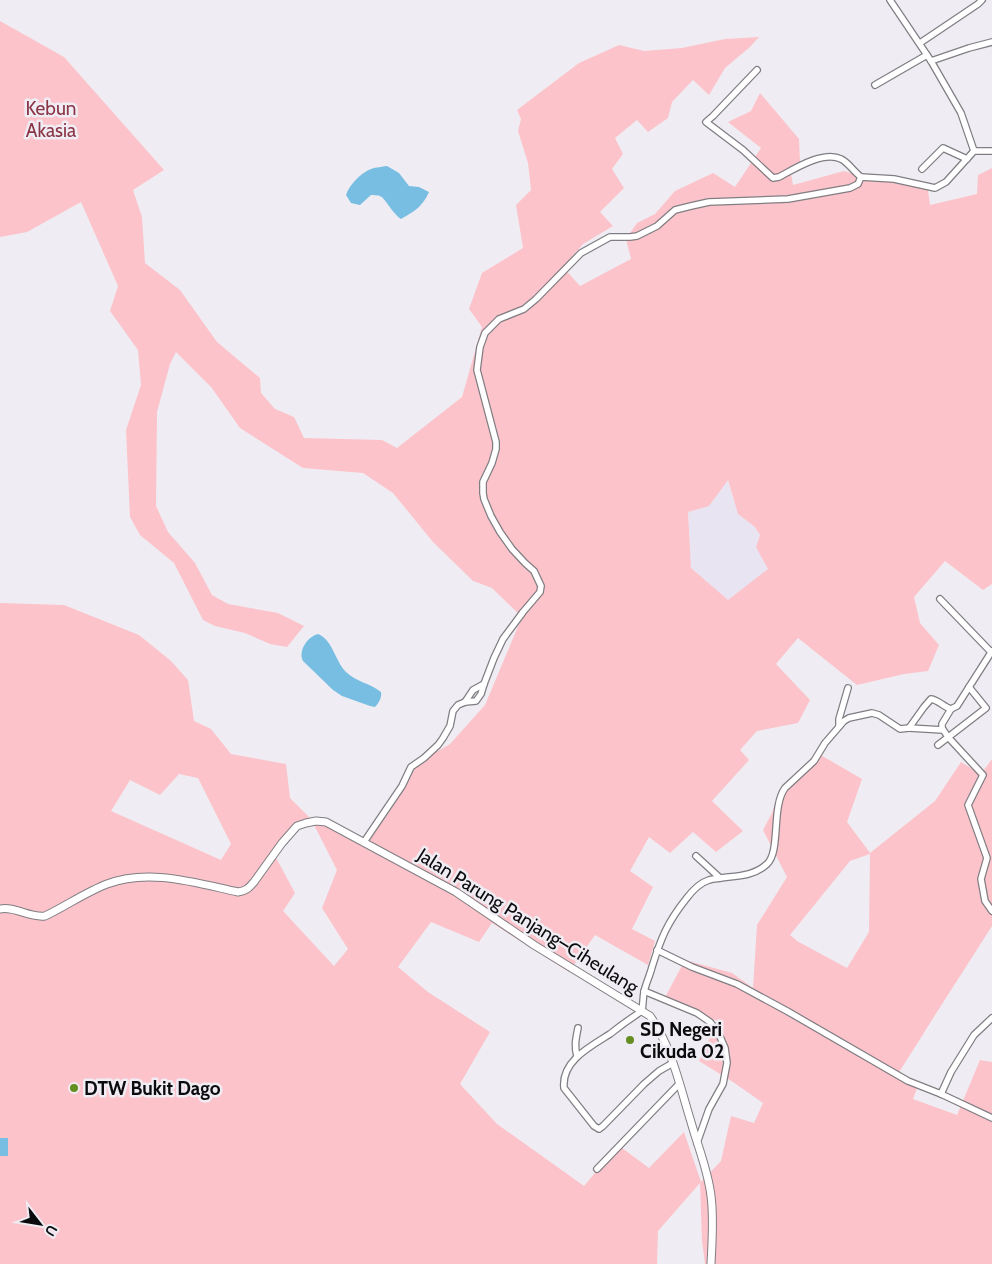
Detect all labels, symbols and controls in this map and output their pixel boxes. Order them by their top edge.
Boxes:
park label: Kebun Akasia [26,97,76,142]
street label: Jalan Parung Panjang–Ciheulang [412,843,643,999]
place label: SD Negeri Cikuda 02 [640,1018,724,1063]
marker: SD Negeri Cikuda 02 [624,1034,636,1046]
place label: DTW Bukit Dago [84,1077,221,1100]
marker: DTW Bukit Dago [68,1082,80,1094]
north arrow [15,1199,65,1249]
text: U [41,1222,61,1240]

